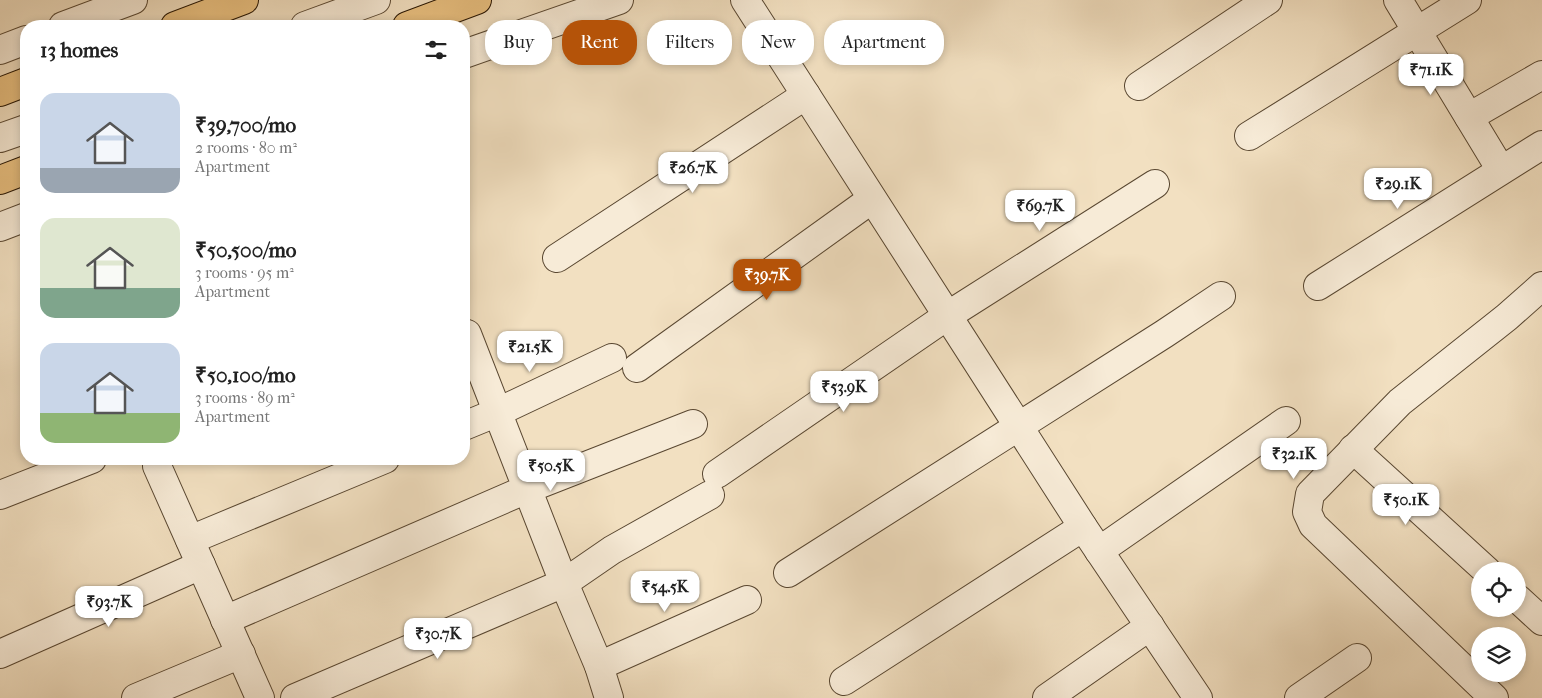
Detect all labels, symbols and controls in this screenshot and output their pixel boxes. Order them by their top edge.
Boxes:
chip: Buy [485,20,552,65]
chip: Rent [562,20,637,65]
chip: Filters [647,20,732,65]
chip: New [742,20,814,65]
chip: Apartment [824,20,944,65]
icon: filters [422,36,450,64]
text: 13 homes [40,38,118,62]
pin: ₹71.1K [1390,54,1472,96]
text: ₹71.1K [1409,60,1453,79]
icon: home [80,113,140,173]
text: ₹39,700/mo [195,113,296,137]
text: 2 rooms · 80 m² [195,138,297,157]
pin: ₹26.7K [652,152,734,194]
text: Apartment [195,157,270,176]
text: ₹26.7K [669,158,717,177]
pin: ₹29.1K [1357,168,1439,210]
text: ₹29.1K [1375,174,1421,193]
pin: ₹69.7K [999,190,1081,232]
text: ₹69.7K [1016,196,1064,215]
icon: home [80,238,140,298]
text: ₹50,500/mo [195,238,296,262]
pin: ₹39.7K [726,258,808,301]
text: 3 rooms · 95 m² [195,263,294,282]
text: ₹39.7K [744,265,790,284]
text: Apartment [195,282,270,301]
pin: ₹21.5K [489,330,571,373]
text: ₹21.5K [508,337,552,356]
icon: home [80,363,140,423]
text: ₹50,100/mo [195,363,296,387]
pin: ₹53.9K [803,370,885,413]
text: ₹53.9K [821,377,867,396]
text: 3 rooms · 89 m² [195,388,295,407]
text: Apartment [195,407,270,426]
pin: ₹32.1K [1253,438,1335,480]
text: ₹32.1K [1272,444,1316,463]
pin: ₹50.5K [510,450,592,492]
text: ₹50.5K [528,456,574,475]
pin: ₹50.1K [1365,484,1447,526]
text: ₹50.1K [1383,490,1429,509]
map controls [1471,562,1526,682]
button: locate [1471,562,1526,617]
pin: ₹54.5K [624,570,706,613]
text: ₹54.5K [642,577,688,596]
pin: ₹93.7K [68,586,150,628]
text: ₹93.7K [86,592,132,611]
pin: ₹30.7K [397,618,479,660]
text: ₹30.7K [415,624,461,643]
button: layers [1471,627,1526,682]

